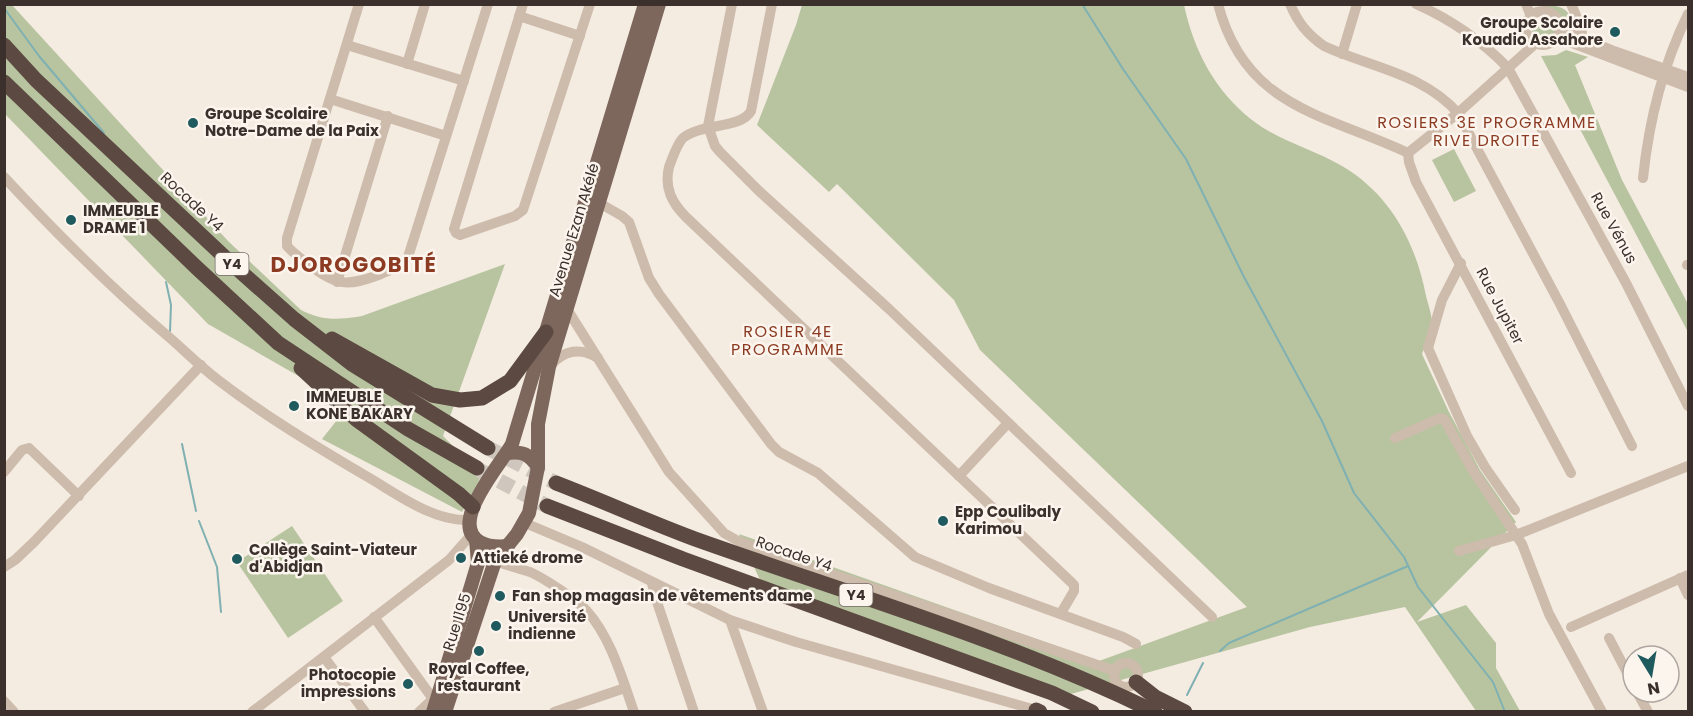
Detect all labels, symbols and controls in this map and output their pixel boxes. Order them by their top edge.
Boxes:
place label: Groupe Scolaire Kouadio Assahore [1462,12,1603,50]
marker: Groupe Scolaire Kouadio Assahore [1608,25,1622,39]
place label: Groupe Scolaire Notre-Dame de la Paix [205,103,379,141]
district label: ROSIERS 3E PROGRAMME RIVE DROITE [1377,111,1597,152]
marker: Groupe Scolaire Notre-Dame de la Paix [186,116,200,130]
street label: Avenue Ezan Akélé [543,160,604,299]
street label: Rocade Y4 [156,167,229,236]
street label: Rue Vénus [1586,188,1643,267]
place label: IMMEUBLE DRAME 1 [83,200,159,238]
marker: IMMEUBLE DRAME 1 [64,213,78,227]
district label: DJOROGOBITÉ [271,250,437,279]
road number: Y4 [216,253,248,275]
street label: Rue Jupiter [1472,264,1530,348]
district label: ROSIER 4E PROGRAMME [731,320,845,361]
place label: IMMEUBLE KONE BAKARY [306,386,413,424]
marker: IMMEUBLE KONE BAKARY [287,399,301,413]
place label: Epp Coulibaly Karimou [955,501,1061,539]
marker: Epp Coulibaly Karimou [936,514,950,528]
street label: Rocade Y4 [753,531,835,576]
place label: Collège Saint-Viateur d'Abidjan [249,539,417,577]
place label: Attieké drome [473,547,583,568]
marker: Attieké drome [454,551,468,565]
marker: Collège Saint-Viateur d'Abidjan [230,552,244,566]
road number: Y4 [840,584,872,606]
place label: Fan shop magasin de vêtements dame [512,585,813,606]
marker: Fan shop magasin de vêtements dame [493,589,507,603]
street label: Rue I195 [437,590,476,653]
place label: Université indienne [508,606,586,644]
marker: Université indienne [489,619,503,633]
marker: Royal Coffee, restaurant [472,644,486,658]
north arrow [1621,644,1681,704]
place label: Royal Coffee, restaurant [428,658,530,696]
place label: Photocopie impressions [301,664,396,702]
text: N [1646,676,1662,701]
marker: Photocopie impressions [401,677,415,691]

